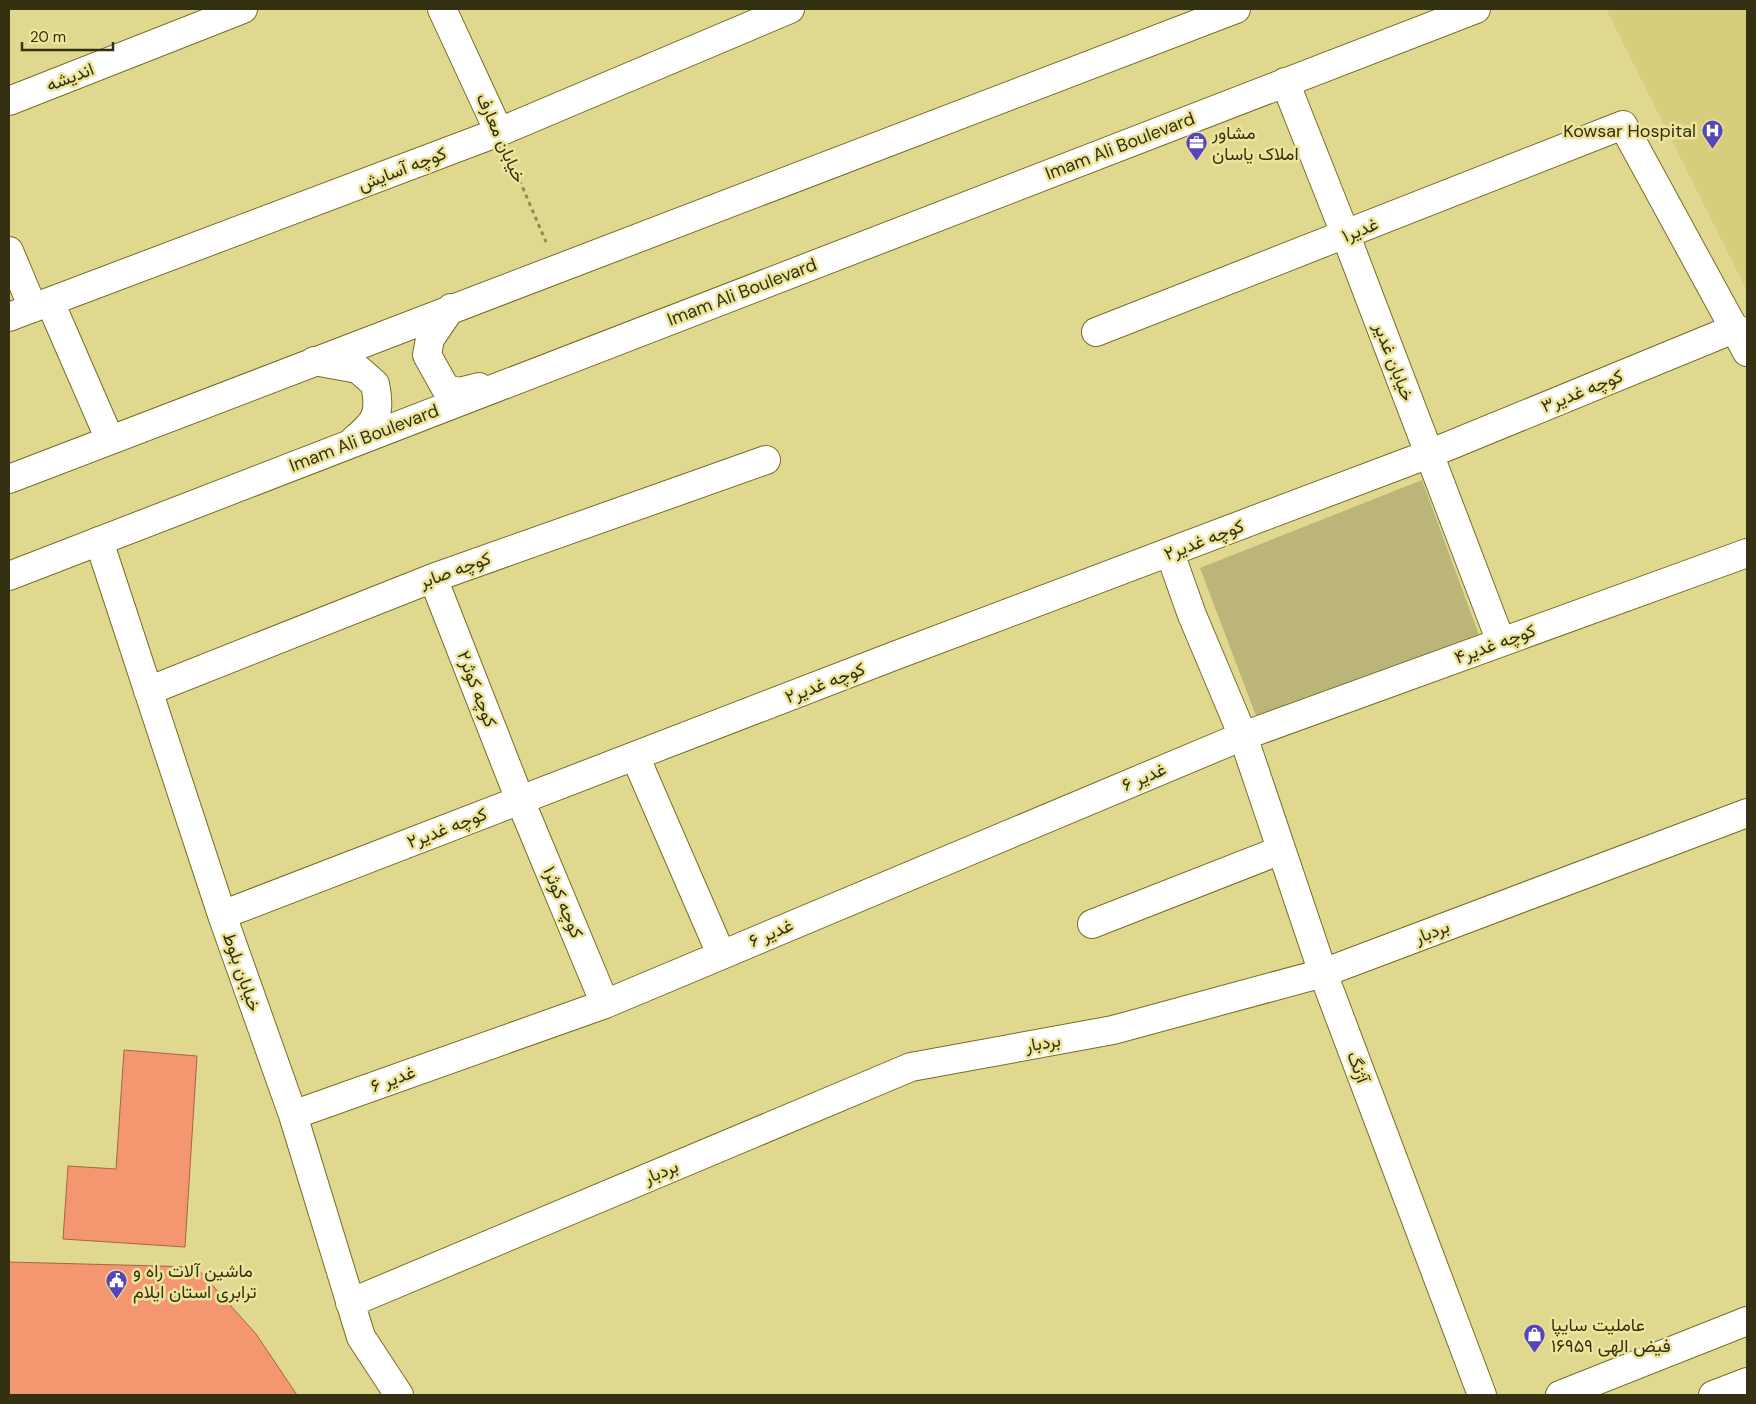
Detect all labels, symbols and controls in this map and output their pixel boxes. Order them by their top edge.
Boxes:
scale bar [22,20,114,52]
text: 20 m [30,27,66,47]
street label: اندیشه [43,57,97,97]
street label: خیابان معارف [471,90,531,186]
street label: Imam Ali Boulevard [1042,106,1198,186]
place label: Kowsar Hospital [1563,119,1696,143]
hospital icon: Kowsar Hospital [1700,119,1724,150]
place label: مشاور املاک یاسان [1211,121,1299,166]
office icon: مشاور املاک یاسان [1184,131,1208,162]
street label: کوچه آسایش [354,141,450,197]
street label: غدیر۱ [1338,212,1382,248]
street label: Imam Ali Boulevard [664,252,820,332]
street label: خیابان غدیر [1368,318,1420,405]
street label: کوچه غدیر۳ [1538,364,1626,418]
street label: Imam Ali Boulevard [286,398,442,478]
street label: کوچه غدیر۲ [1161,514,1247,566]
street label: کوچه صابر [415,546,494,594]
street label: کوچه غدیر۴ [1451,618,1539,670]
street label: کوچه کوثر۲ [451,647,503,731]
street label: کوچه غدیر۲ [782,657,868,709]
street label: غدیر ۶ [1118,757,1170,797]
street label: کوچه غدیر۲ [404,802,490,854]
street label: کوچه کوثر۱ [537,862,589,942]
street label: غدیر ۶ [745,913,797,953]
street label: بردبار [1410,914,1453,950]
street label: خیابان بلوط [217,929,267,1015]
street label: بردبار [1022,1028,1063,1058]
street label: آژنگ [1341,1048,1376,1088]
street label: غدیر ۶ [367,1060,419,1098]
street label: بردبار [639,1154,682,1190]
place label: ماشین آلات راه و ترابری استان ایلام [133,1259,256,1304]
public building icon: ماشین آلات راه و ترابری استان ایلام [105,1269,129,1300]
place label: عاملیت سایپا ۱۶۹۵۹ فیض الهی [1551,1313,1671,1358]
shop icon: عاملیت سایپا ۱۶۹۵۹ فیض الهی [1523,1323,1547,1354]

